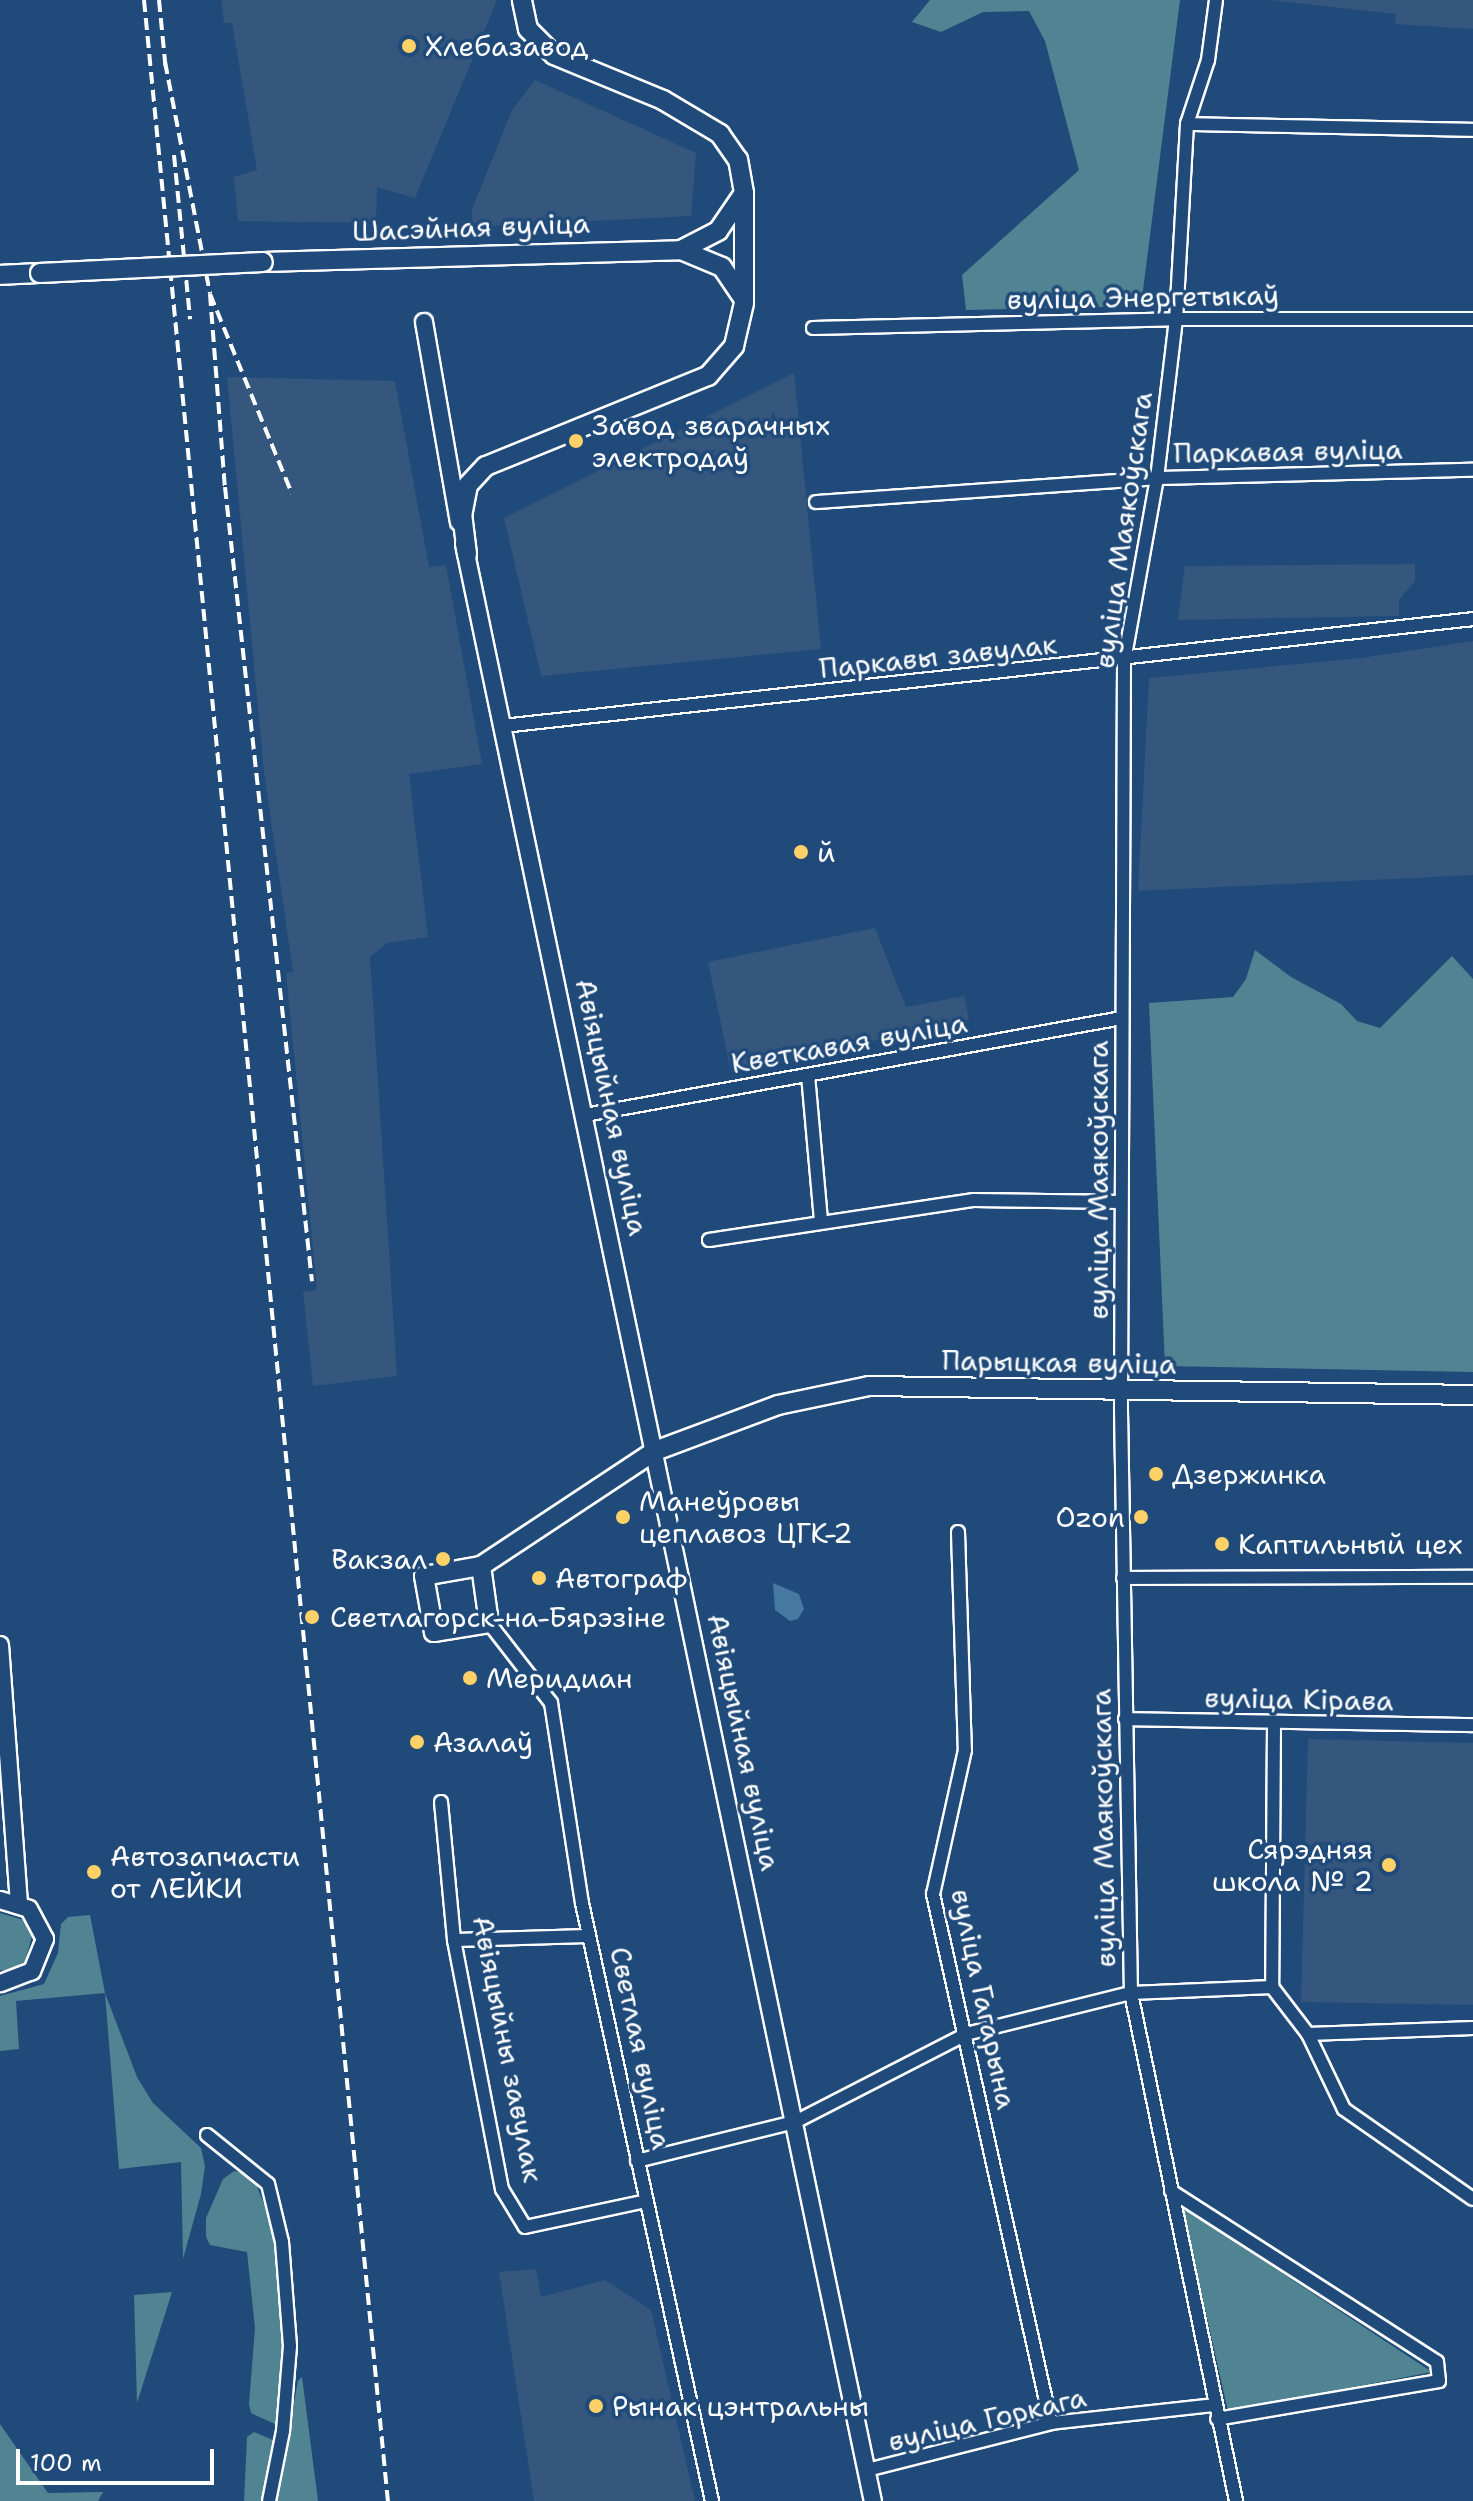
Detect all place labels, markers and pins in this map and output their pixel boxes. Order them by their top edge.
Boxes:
place label: Хлебазавод [425,29,589,63]
marker: Хлебазавод [400,37,418,55]
place label: Завод зварачных электродаў [592,408,830,474]
marker: Завод зварачных электродаў [567,432,585,450]
place label: й [817,835,835,869]
marker: й [792,843,810,861]
place label: Дзержинка [1172,1457,1326,1491]
marker: Дзержинка [1147,1465,1165,1483]
place label: Манеўровы цеплавоз ЦГК-2 [639,1484,852,1550]
place label: Ozon [1055,1500,1125,1534]
marker: Манеўровы цеплавоз ЦГК-2 [614,1508,632,1526]
marker: Ozon [1132,1508,1150,1526]
place label: Каптильный цех [1238,1527,1462,1561]
marker: Каптильный цех [1213,1535,1231,1553]
place label: Вакзал [331,1542,427,1576]
marker: Вакзал [434,1550,452,1568]
place label: Автограф [555,1561,687,1595]
marker: Автограф [530,1569,548,1587]
place label: Светлагорск-на-Бярэзіне [330,1600,666,1634]
marker: Светлагорск-на-Бярэзіне [301,1606,323,1628]
place label: Меридиан [486,1661,632,1695]
marker: Меридиан [461,1669,479,1687]
place label: Азалаў [433,1725,533,1759]
marker: Азалаў [408,1733,426,1751]
place label: Сярэдняя школа № 2 [1212,1832,1373,1898]
place label: Автозапчасти от ЛЕЙКИ [110,1839,300,1905]
marker: Сярэдняя школа № 2 [1380,1856,1398,1874]
marker: Автозапчасти от ЛЕЙКИ [85,1863,103,1881]
place label: Рынак цэнтральны [612,2389,869,2423]
marker: Рынак цэнтральны [587,2397,605,2415]

